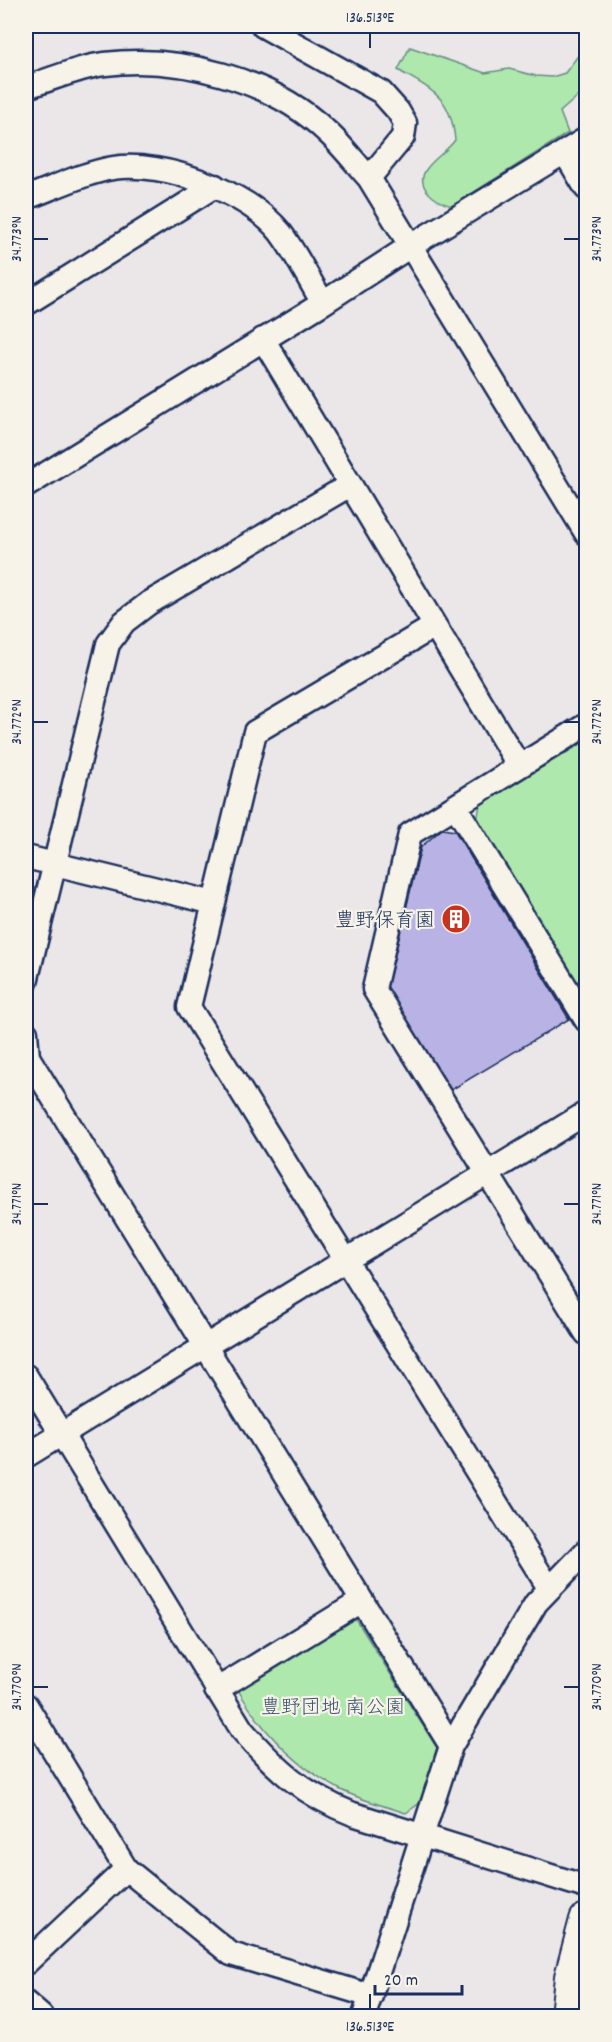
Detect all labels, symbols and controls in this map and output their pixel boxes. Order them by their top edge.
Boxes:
text: 136.513°E [346,8,394,30]
text: 34.773°N [7,216,29,262]
text: 34.773°N [587,216,609,262]
text: 34.772°N [7,699,29,745]
text: 34.772°N [587,699,609,745]
building icon: 豊野保育園 [440,903,472,935]
place label: 豊野保育園 [335,908,435,936]
text: 34.771°N [7,1183,29,1225]
text: 34.771°N [587,1183,609,1225]
text: 34.770°N [7,1663,29,1711]
text: 34.770°N [587,1663,609,1711]
park label: 豊野団地 南公園 [261,1695,405,1723]
scale bar [375,1958,462,1996]
text: 20 m [384,1969,418,1994]
text: 136.513°E [346,2017,394,2039]

